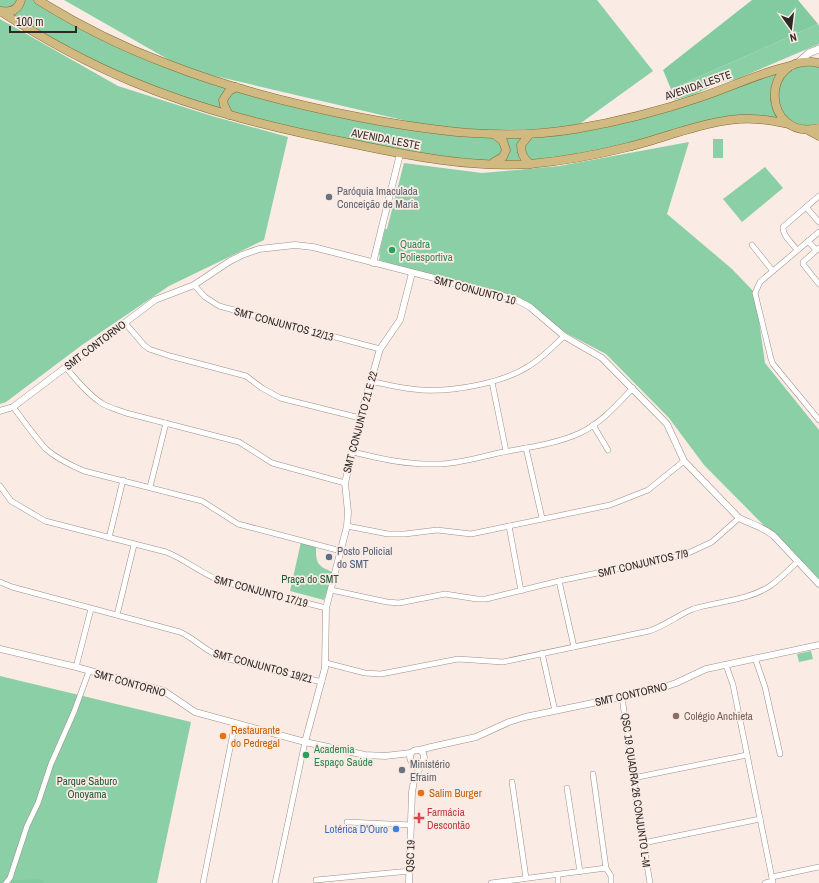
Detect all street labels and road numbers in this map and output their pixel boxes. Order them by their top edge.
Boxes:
street label: AVENIDA LESTE [662,67,733,103]
street label: AVENIDA LESTE [350,125,421,153]
street label: SMT CONJUNTO 10 [433,272,517,308]
street label: SMT CONJUNTOS 12/13 [233,304,335,344]
street label: SMT CONTORNO [61,317,129,373]
street label: SMT CONJUNTO 21 E 22 [340,369,380,475]
street label: SMT CONJUNTOS 7/9 [596,546,690,580]
street label: SMT CONJUNTO 17/19 [213,572,309,610]
street label: SMT CONJUNTOS 19/21 [212,646,314,686]
street label: SMT CONTORNO [93,666,167,700]
street label: SMT CONTORNO [593,679,669,709]
street label: QSC 19 QUADRA 26 CONJUNTO L-M [618,712,654,868]
street label: QSC 19 [402,840,418,872]

